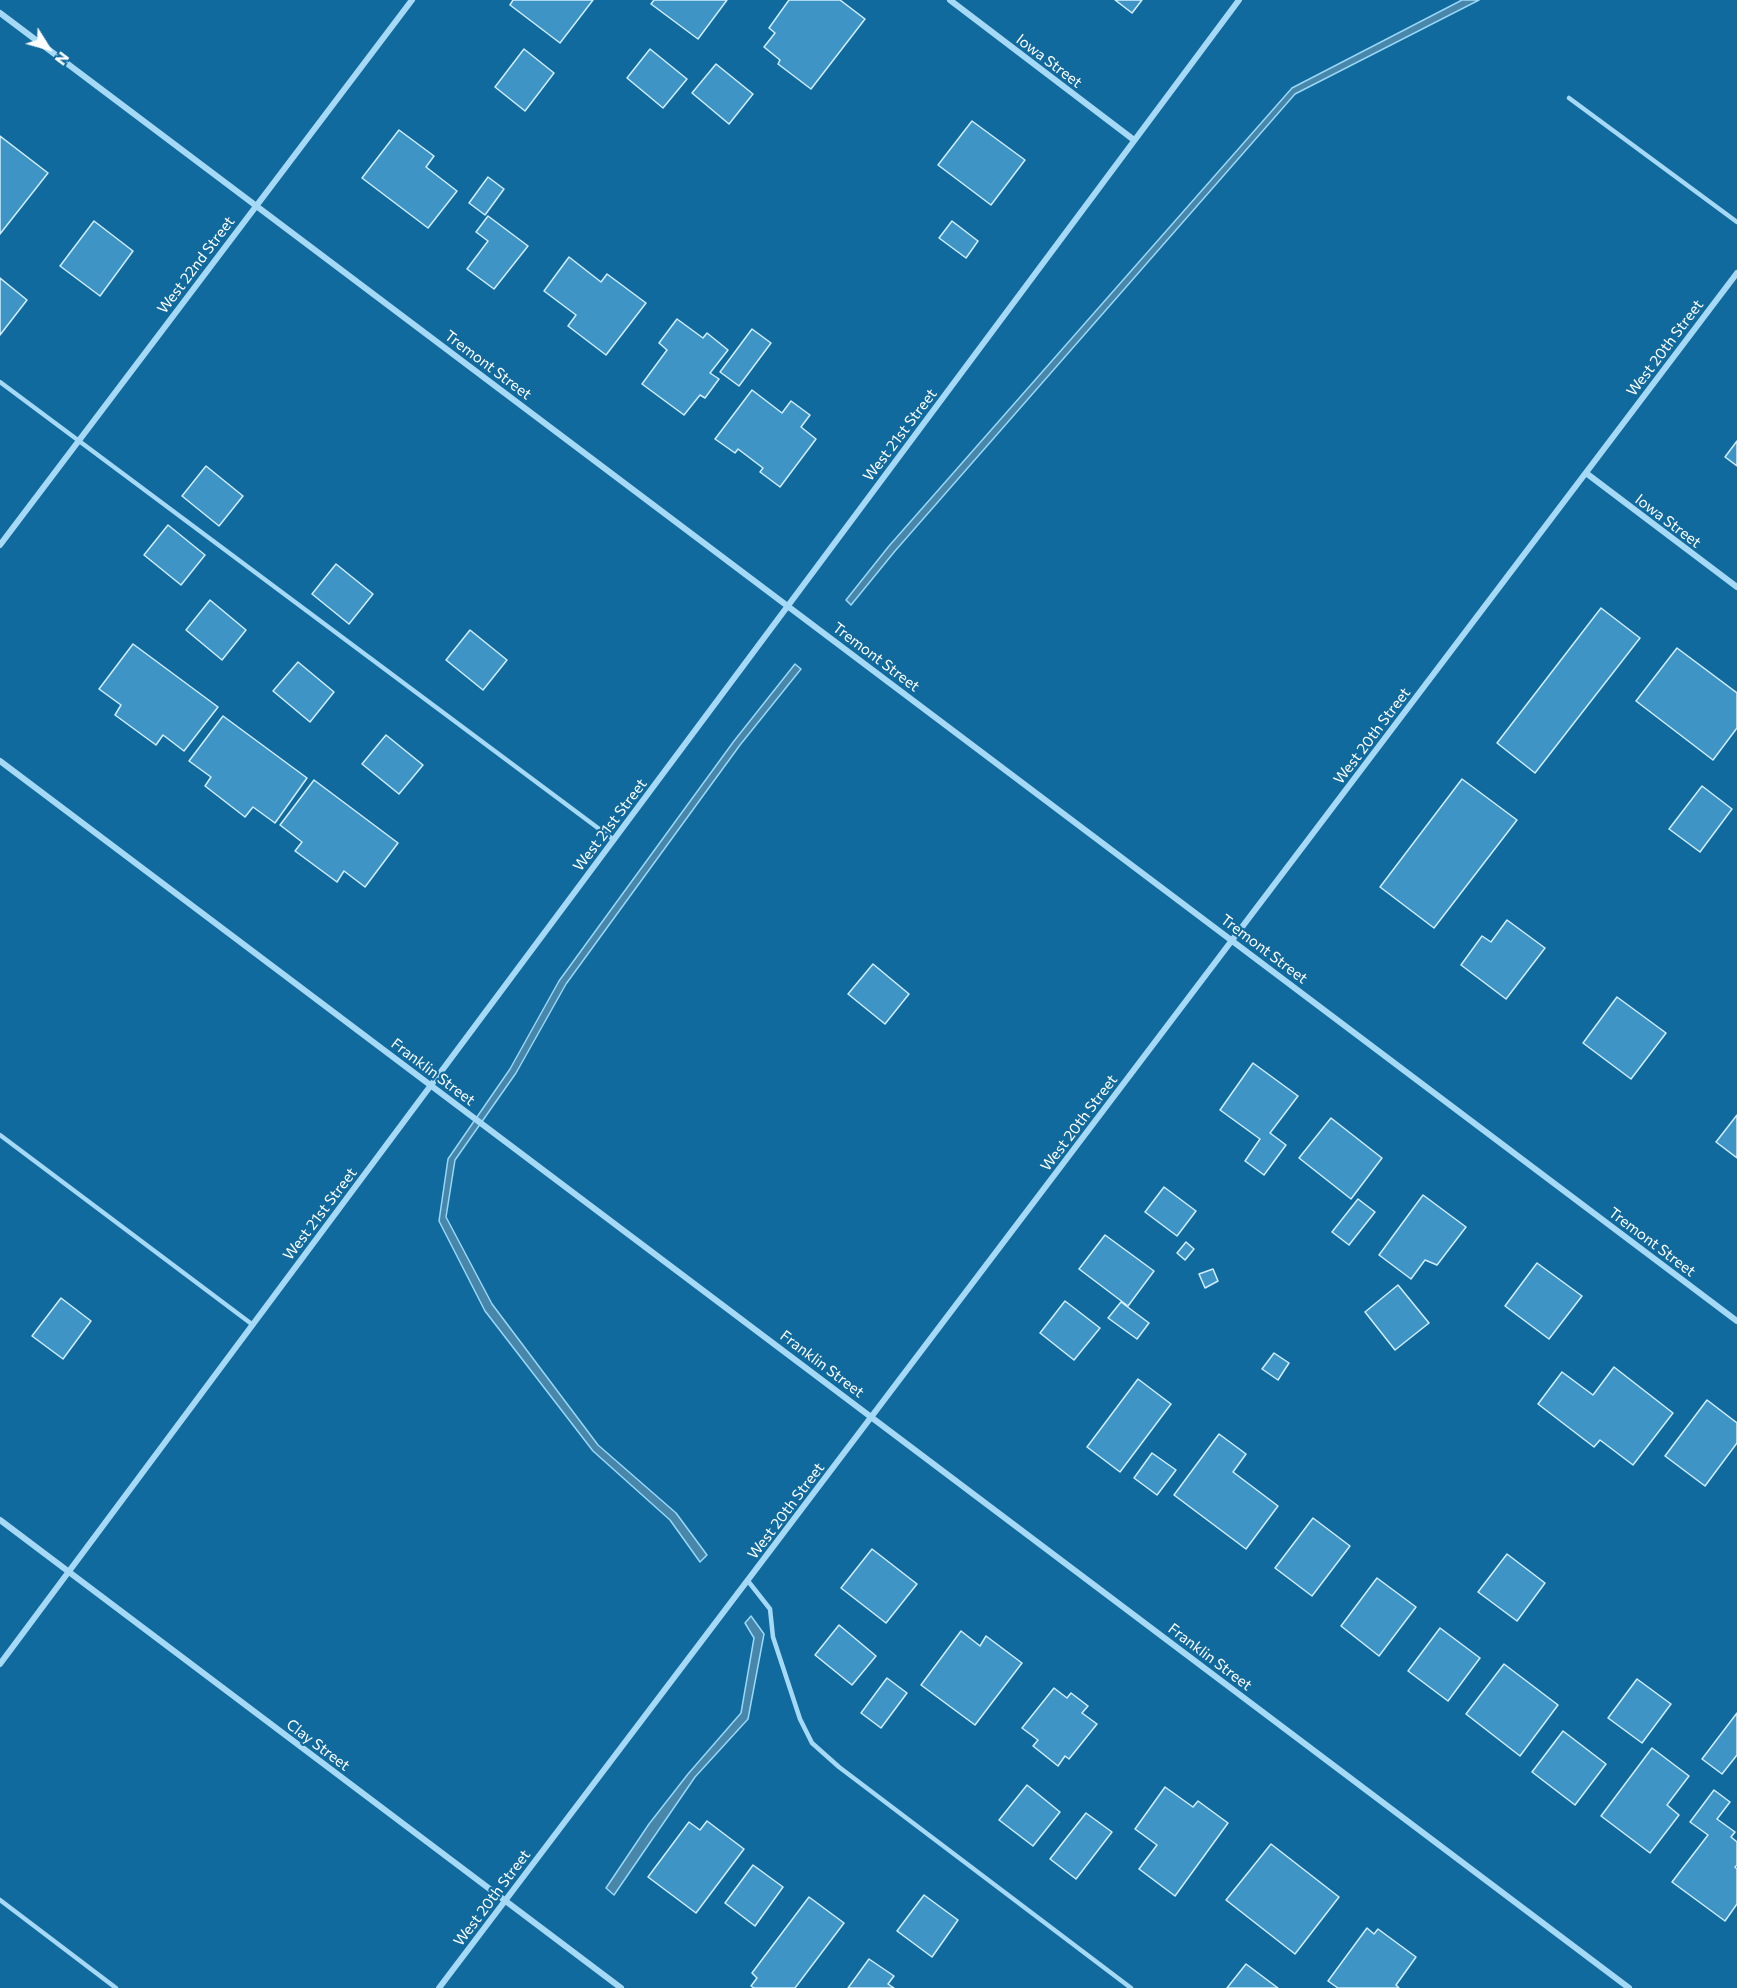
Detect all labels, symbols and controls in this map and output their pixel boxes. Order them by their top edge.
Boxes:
north arrow [18,18,78,78]
street label: Iowa Street [1012,30,1086,92]
text: N [52,49,74,70]
street label: West 22nd Street [154,213,238,317]
street label: West 20th Street [1623,296,1707,400]
street label: Tremont Street [441,326,535,404]
street label: West 21st Street [859,385,941,485]
street label: Iowa Street [1631,490,1705,552]
street label: Tremont Street [829,618,923,696]
street label: West 20th Street [1330,684,1414,788]
street label: West 21st Street [569,775,651,875]
street label: Tremont Street [1217,910,1311,988]
street label: Franklin Street [388,1035,478,1109]
street label: West 20th Street [1037,1071,1121,1175]
street label: West 21st Street [279,1164,361,1264]
street label: Tremont Street [1605,1203,1699,1281]
street label: Franklin Street [777,1327,867,1401]
street label: West 20th Street [744,1459,828,1563]
street label: Franklin Street [1165,1620,1255,1694]
street label: Clay Street [283,1715,353,1775]
street label: West 20th Street [450,1846,534,1950]

